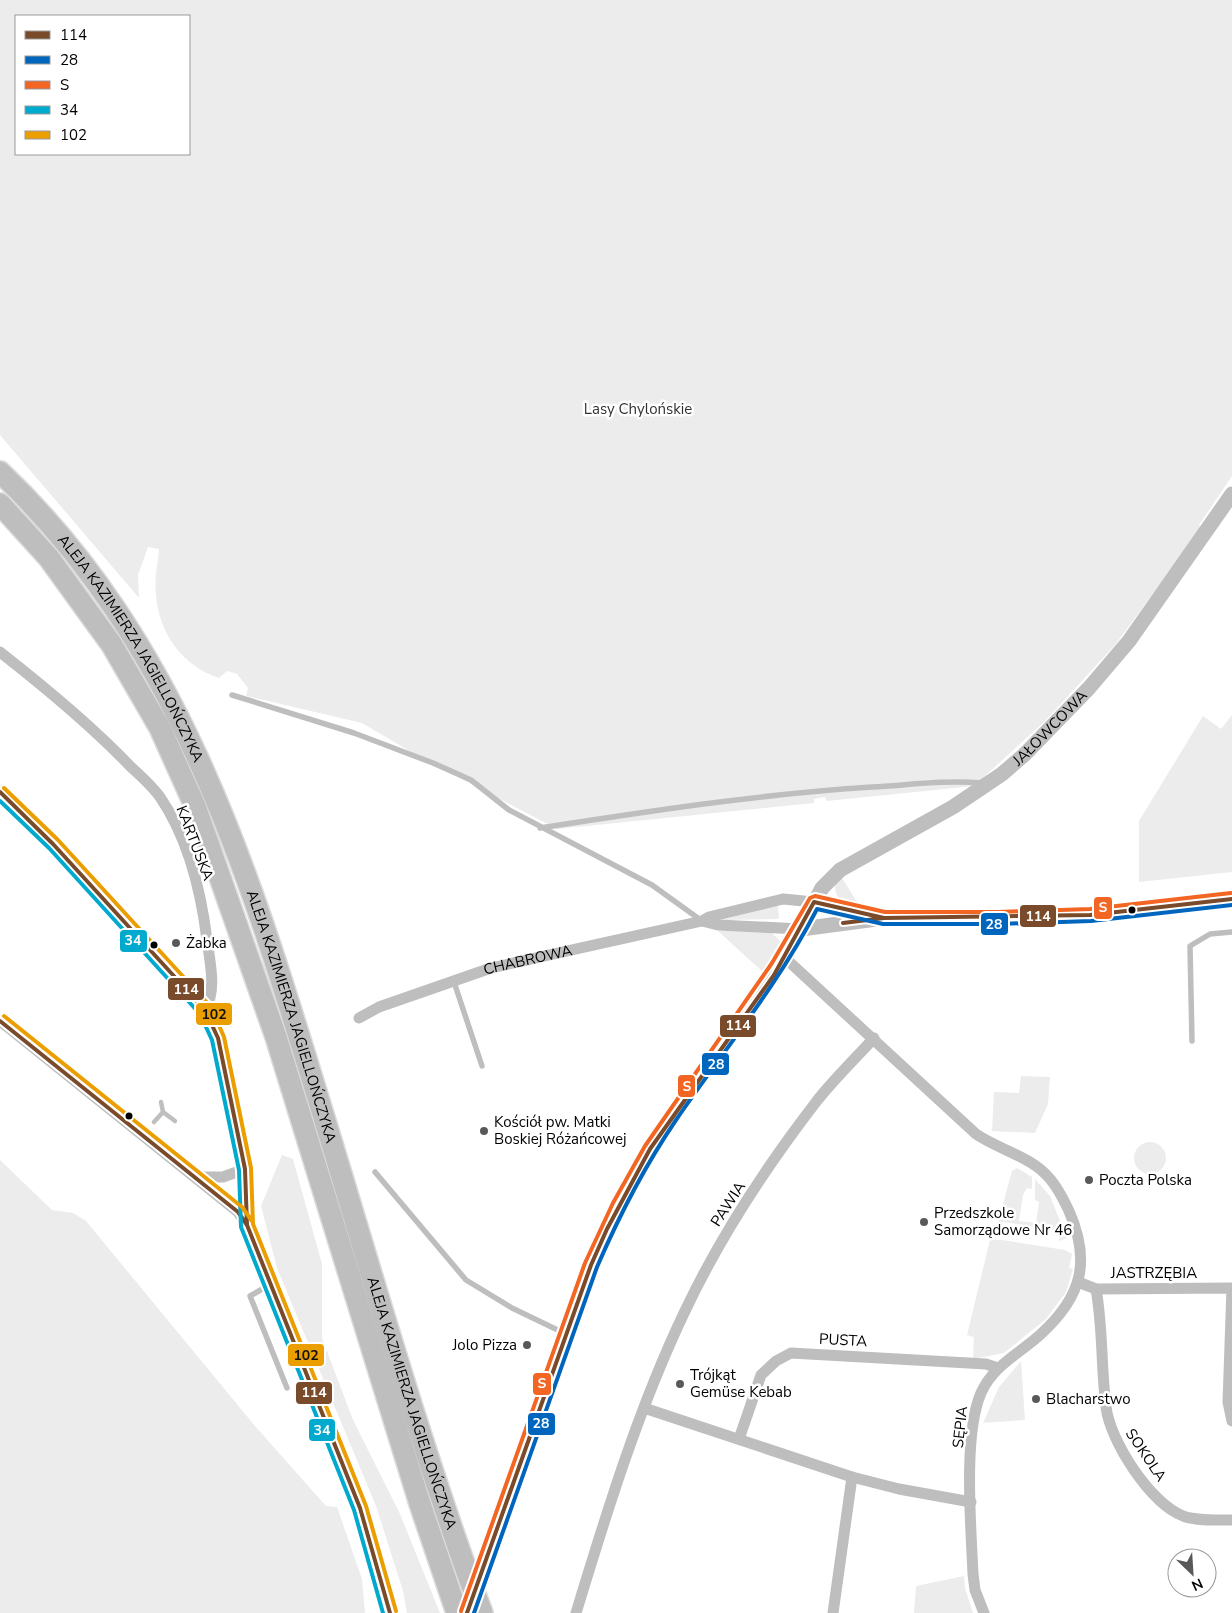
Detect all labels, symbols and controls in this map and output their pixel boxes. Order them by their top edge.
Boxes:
legend [15,15,190,155]
text: 114 [60,25,87,45]
text: 28 [60,50,78,70]
text: S [60,75,69,95]
text: 34 [60,100,78,120]
text: 102 [60,125,87,145]
park label: Lasy Chylońskie [584,399,692,419]
street label: ALEJA KAZIMIERZA JAGIELLOŃCZYKA [53,530,208,765]
street label: JAŁOWCOWA [1008,686,1092,771]
street label: KARTUSKA [172,803,218,883]
street label: ALEJA KAZIMIERZA JAGIELLOŃCZYKA [242,887,341,1145]
line badge: S [1093,896,1113,920]
text: S [1099,898,1108,917]
line badge: 114 [1019,904,1057,928]
unlabelled marker [1127,905,1137,915]
text: 114 [1025,907,1051,926]
line badge: 28 [980,912,1009,936]
text: 28 [986,915,1002,934]
line badge: 34 [119,929,148,953]
text: 34 [125,931,142,950]
place label: Żabka [186,933,227,953]
marker: Żabka [170,937,182,949]
unlabelled marker [149,940,159,950]
street label: CHABROWA [480,940,574,980]
line badge: 114 [167,977,205,1001]
text: 114 [173,980,199,999]
line badge: 102 [195,1002,233,1026]
text: 102 [201,1005,227,1024]
line badge: 114 [719,1014,757,1038]
text: 114 [725,1016,751,1035]
line badge: 28 [701,1052,730,1076]
text: 28 [708,1055,724,1074]
line badge: S [677,1074,696,1098]
text: S [683,1077,692,1096]
unlabelled marker [124,1111,134,1121]
place label: Kościół pw. Matki Boskiej Różańcowej [494,1112,627,1149]
marker: Kościół pw. Matki Boskiej Różańcowej [478,1125,490,1137]
place label: Poczta Polska [1099,1170,1192,1190]
marker: Poczta Polska [1083,1174,1095,1186]
street label: PAWIA [706,1178,750,1230]
place label: Przedszkole Samorządowe Nr 46 [934,1203,1072,1240]
marker: Przedszkole Samorządowe Nr 46 [918,1216,930,1228]
street label: JASTRZĘBIA [1110,1263,1197,1283]
street label: ALEJA KAZIMIERZA JAGIELLOŃCZYKA [362,1274,461,1532]
street label: PUSTA [818,1329,868,1351]
place label: Jolo Pizza [451,1335,517,1355]
marker: Jolo Pizza [521,1339,533,1351]
line badge: 102 [287,1343,325,1367]
text: 102 [293,1346,319,1365]
place label: Trójkąt Gemüse Kebab [690,1365,792,1402]
line badge: S [532,1372,552,1396]
text: S [538,1374,547,1393]
marker: Trójkąt Gemüse Kebab [674,1378,686,1390]
line badge: 114 [295,1381,333,1405]
text: 114 [301,1383,327,1402]
place label: Blacharstwo [1046,1389,1131,1409]
marker: Blacharstwo [1030,1393,1042,1405]
street label: SĘPIA [948,1405,972,1449]
line badge: 28 [527,1412,556,1436]
text: 28 [533,1414,549,1433]
line badge: 34 [308,1418,336,1442]
text: 34 [314,1421,331,1440]
street label: SOKOLA [1121,1425,1171,1485]
north arrow [1167,1548,1217,1598]
text: N [1189,1574,1206,1595]

